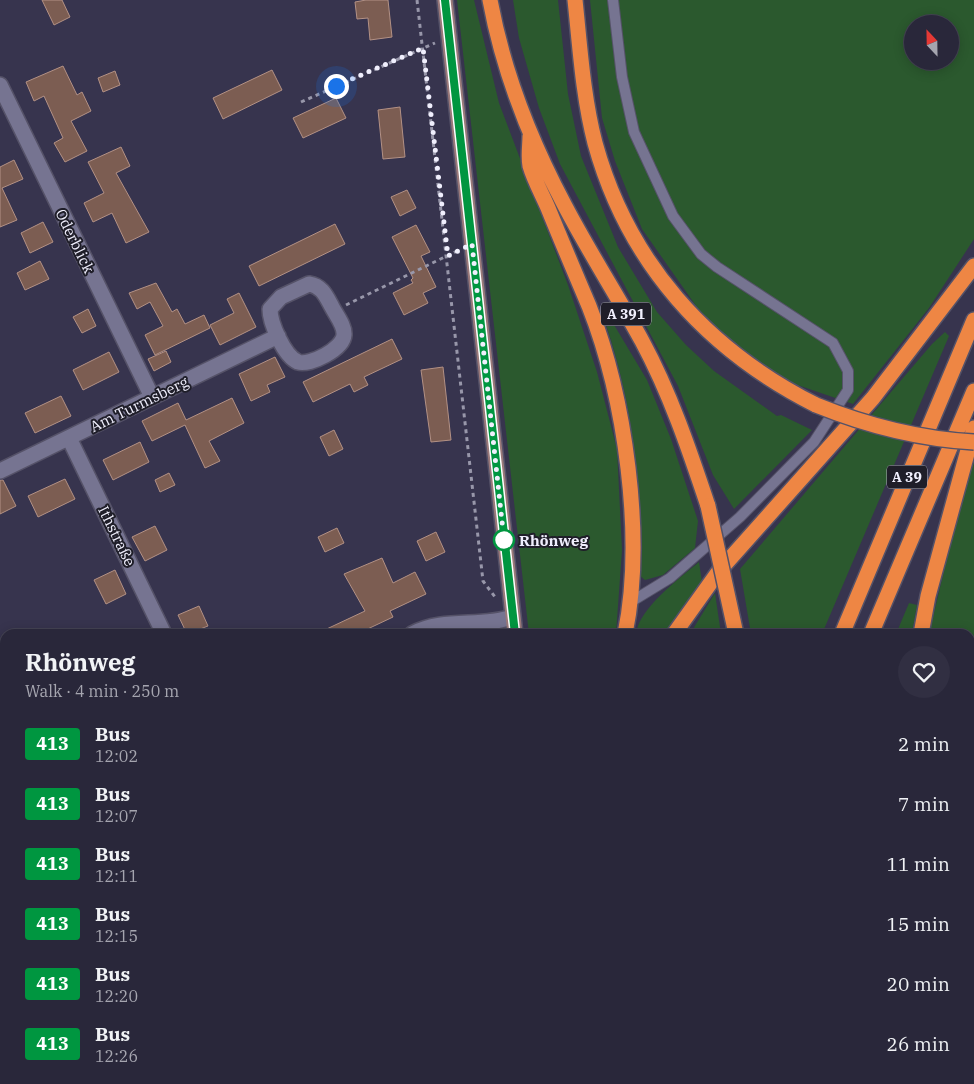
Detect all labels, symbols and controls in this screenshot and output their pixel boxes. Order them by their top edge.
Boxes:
north arrow [904,15,959,70]
map controls [904,15,959,70]
your location [324,74,349,99]
street label: Oderblick [51,206,99,276]
road number: A 391 [601,302,651,326]
street label: Am Turmsberg [87,372,191,436]
road number: A 39 [887,466,927,488]
street label: Ithstraße [94,503,140,569]
marker: Rhönweg [493,529,515,551]
place label: Rhönweg [519,531,588,550]
text: Rhönweg [25,646,136,678]
button: heart [898,646,950,698]
text: Walk · 4 min · 250 m [25,681,179,701]
text: Bus [95,722,130,746]
text: 413 [36,732,69,755]
text: 2 min [898,732,950,756]
text: 12:02 [95,746,138,766]
text: Bus [95,782,130,806]
text: 413 [36,792,69,815]
text: 7 min [898,792,950,816]
text: 12:07 [95,806,138,826]
text: Bus [95,842,130,866]
text: 413 [36,852,69,875]
text: 11 min [887,852,950,876]
text: 12:11 [95,866,138,886]
text: Bus [95,902,130,926]
text: 413 [36,912,69,935]
text: 15 min [887,912,950,936]
text: 12:15 [95,926,138,946]
text: Bus [95,962,130,986]
text: 413 [36,972,69,995]
text: 20 min [887,972,950,996]
text: 12:20 [95,986,138,1006]
text: Bus [95,1022,130,1046]
text: 413 [36,1032,69,1055]
text: 26 min [887,1032,950,1056]
text: 12:26 [95,1046,138,1066]

